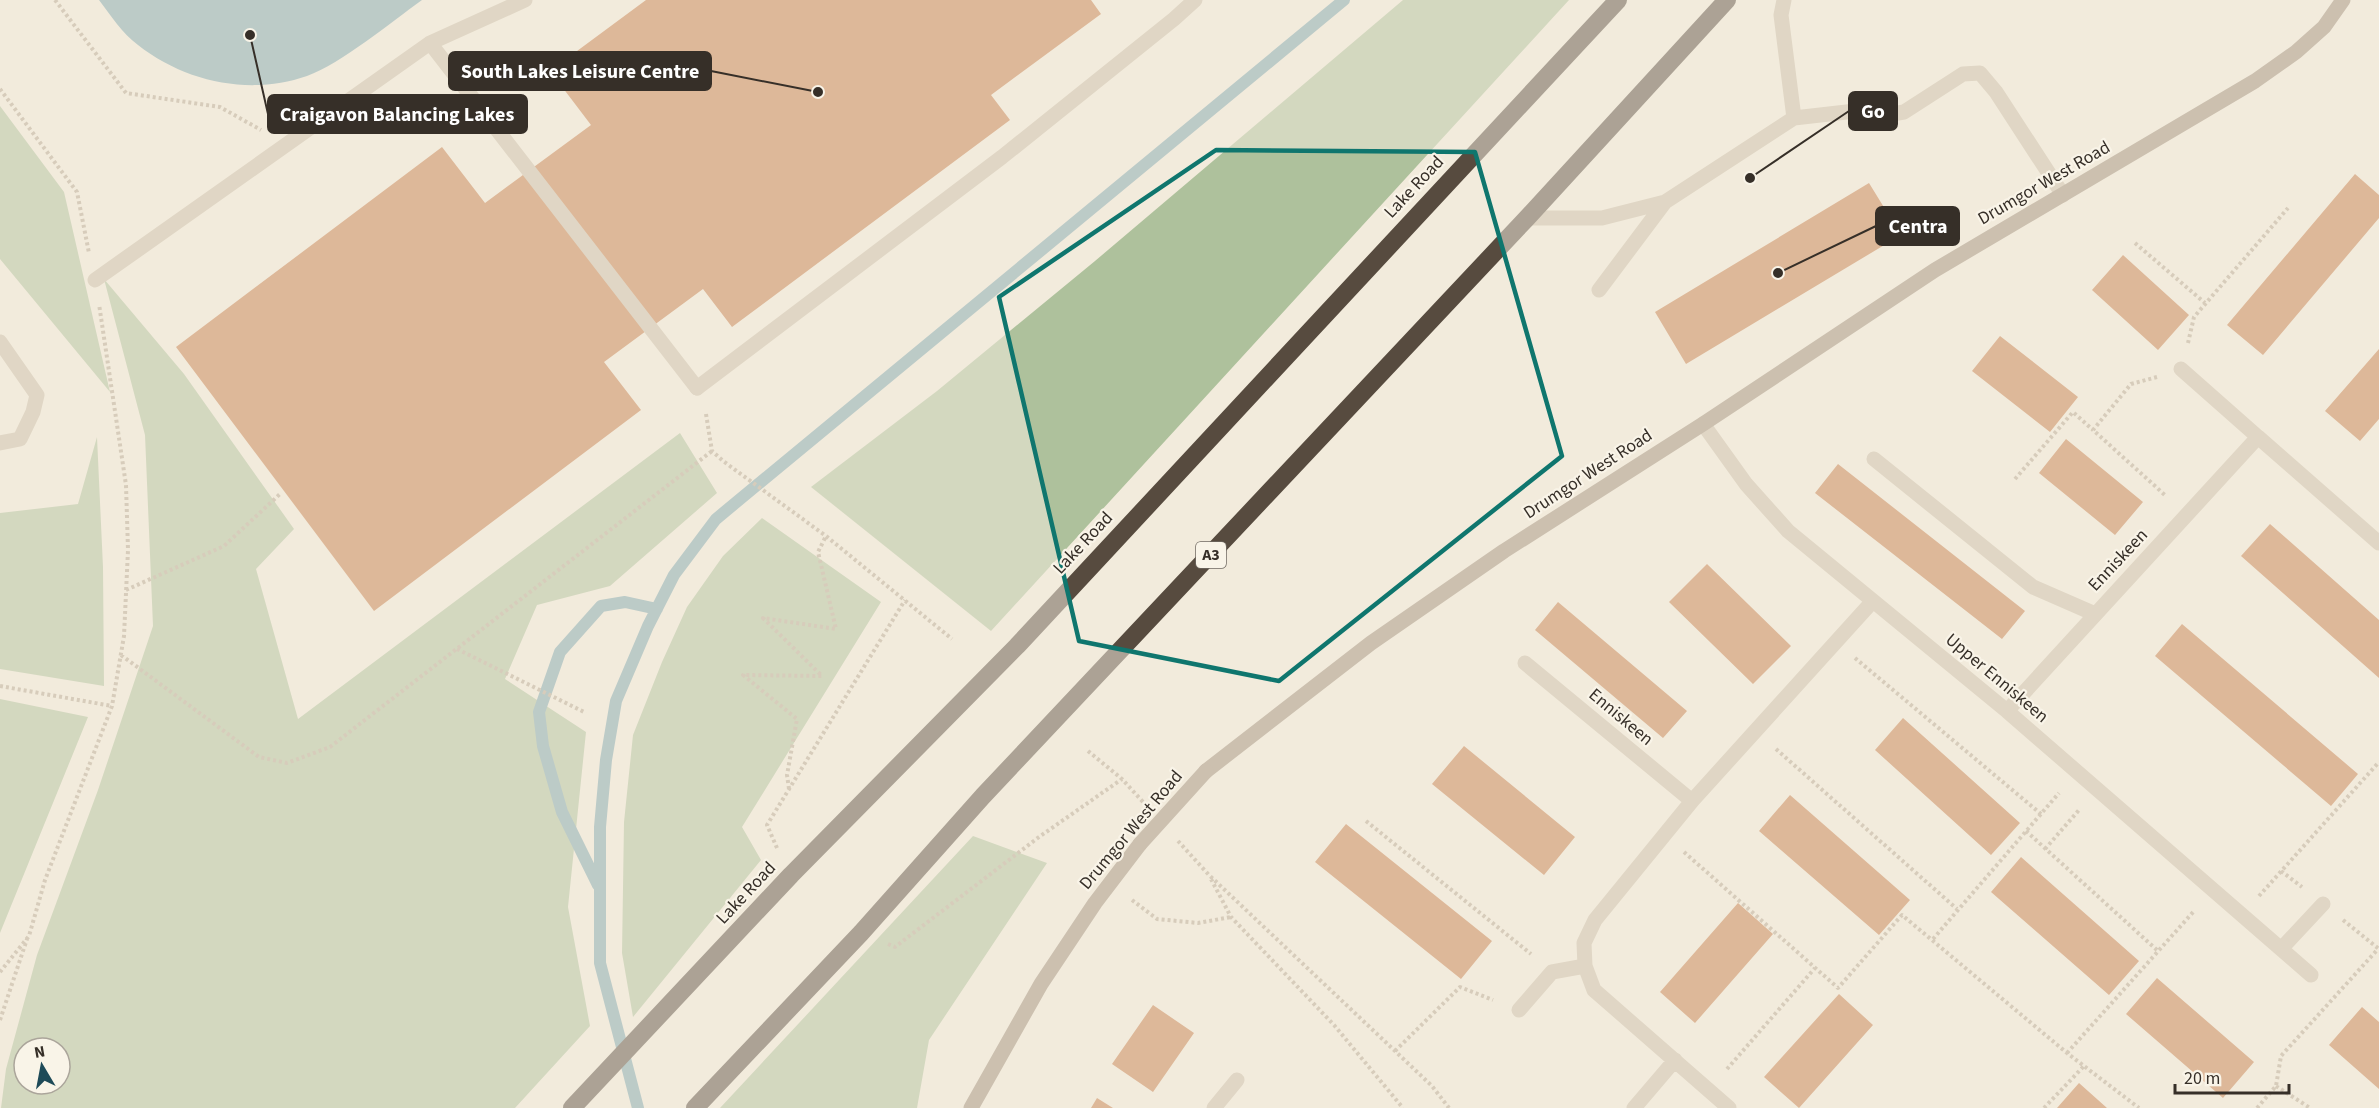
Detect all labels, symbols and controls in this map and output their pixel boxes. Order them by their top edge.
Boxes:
callout: South Lakes Leisure Centre [449,52,711,90]
text: South Lakes Leisure Centre [461,58,699,86]
callout: Go [1849,92,1897,130]
callout: Craigavon Balancing Lakes [268,95,527,133]
text: Go [1861,98,1885,126]
text: Craigavon Balancing Lakes [280,101,514,129]
street label: Drumgor West Road [1973,135,2115,231]
street label: Lake Road [1378,150,1450,224]
callout: Centra [1876,207,1959,245]
text: Centra [1888,213,1948,241]
street label: Drumgor West Road [1519,423,1657,525]
street label: Lake Road [1047,506,1119,580]
street label: Enniskeen [2082,523,2154,597]
road number: A3 [1196,542,1226,568]
street label: Upper Enniskeen [1940,627,2054,729]
street label: Enniskeen [1583,683,1659,751]
street label: Drumgor West Road [1074,765,1188,895]
street label: Lake Road [710,856,782,930]
north arrow [12,1036,72,1096]
text: N [32,1040,47,1064]
scale bar [2175,1057,2289,1095]
text: 20 m [2184,1066,2220,1091]

